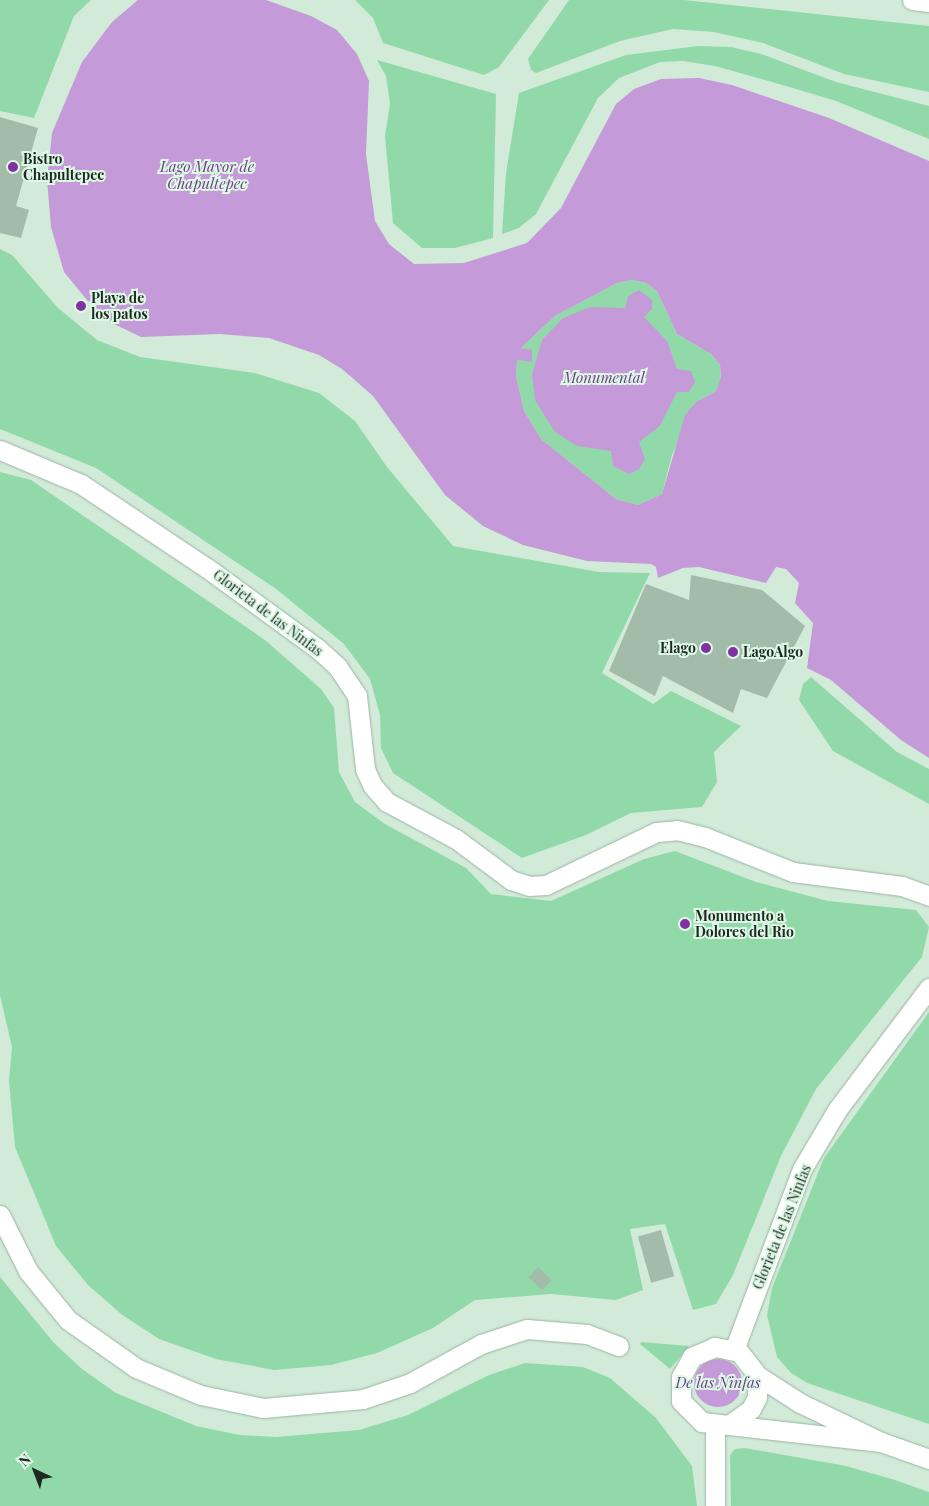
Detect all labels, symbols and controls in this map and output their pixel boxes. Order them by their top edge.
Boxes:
place label: Bistro Chapultepec [23,151,104,184]
water label: Lago Mayor de Chapultepec [160,157,254,192]
marker: Bistro Chapultepec [7,161,19,173]
place label: Playa de los patos [91,290,148,322]
marker: Playa de los patos [75,300,87,312]
water label: Monumental [563,369,645,387]
street label: Glorieta de las Ninfas [210,566,326,660]
place label: Elago [660,640,696,656]
marker: Elago [700,642,712,654]
place label: LagoAlgo [743,644,803,660]
marker: LagoAlgo [727,646,739,658]
place label: Monumento a Dolores del Rio [695,908,794,940]
marker: Monumento a Dolores del Rio [679,918,691,930]
street label: Glorieta de las Ninfas [749,1162,815,1292]
water label: De las Ninfas [675,1374,761,1392]
north arrow [10,1446,60,1496]
text: N [14,1449,35,1470]

